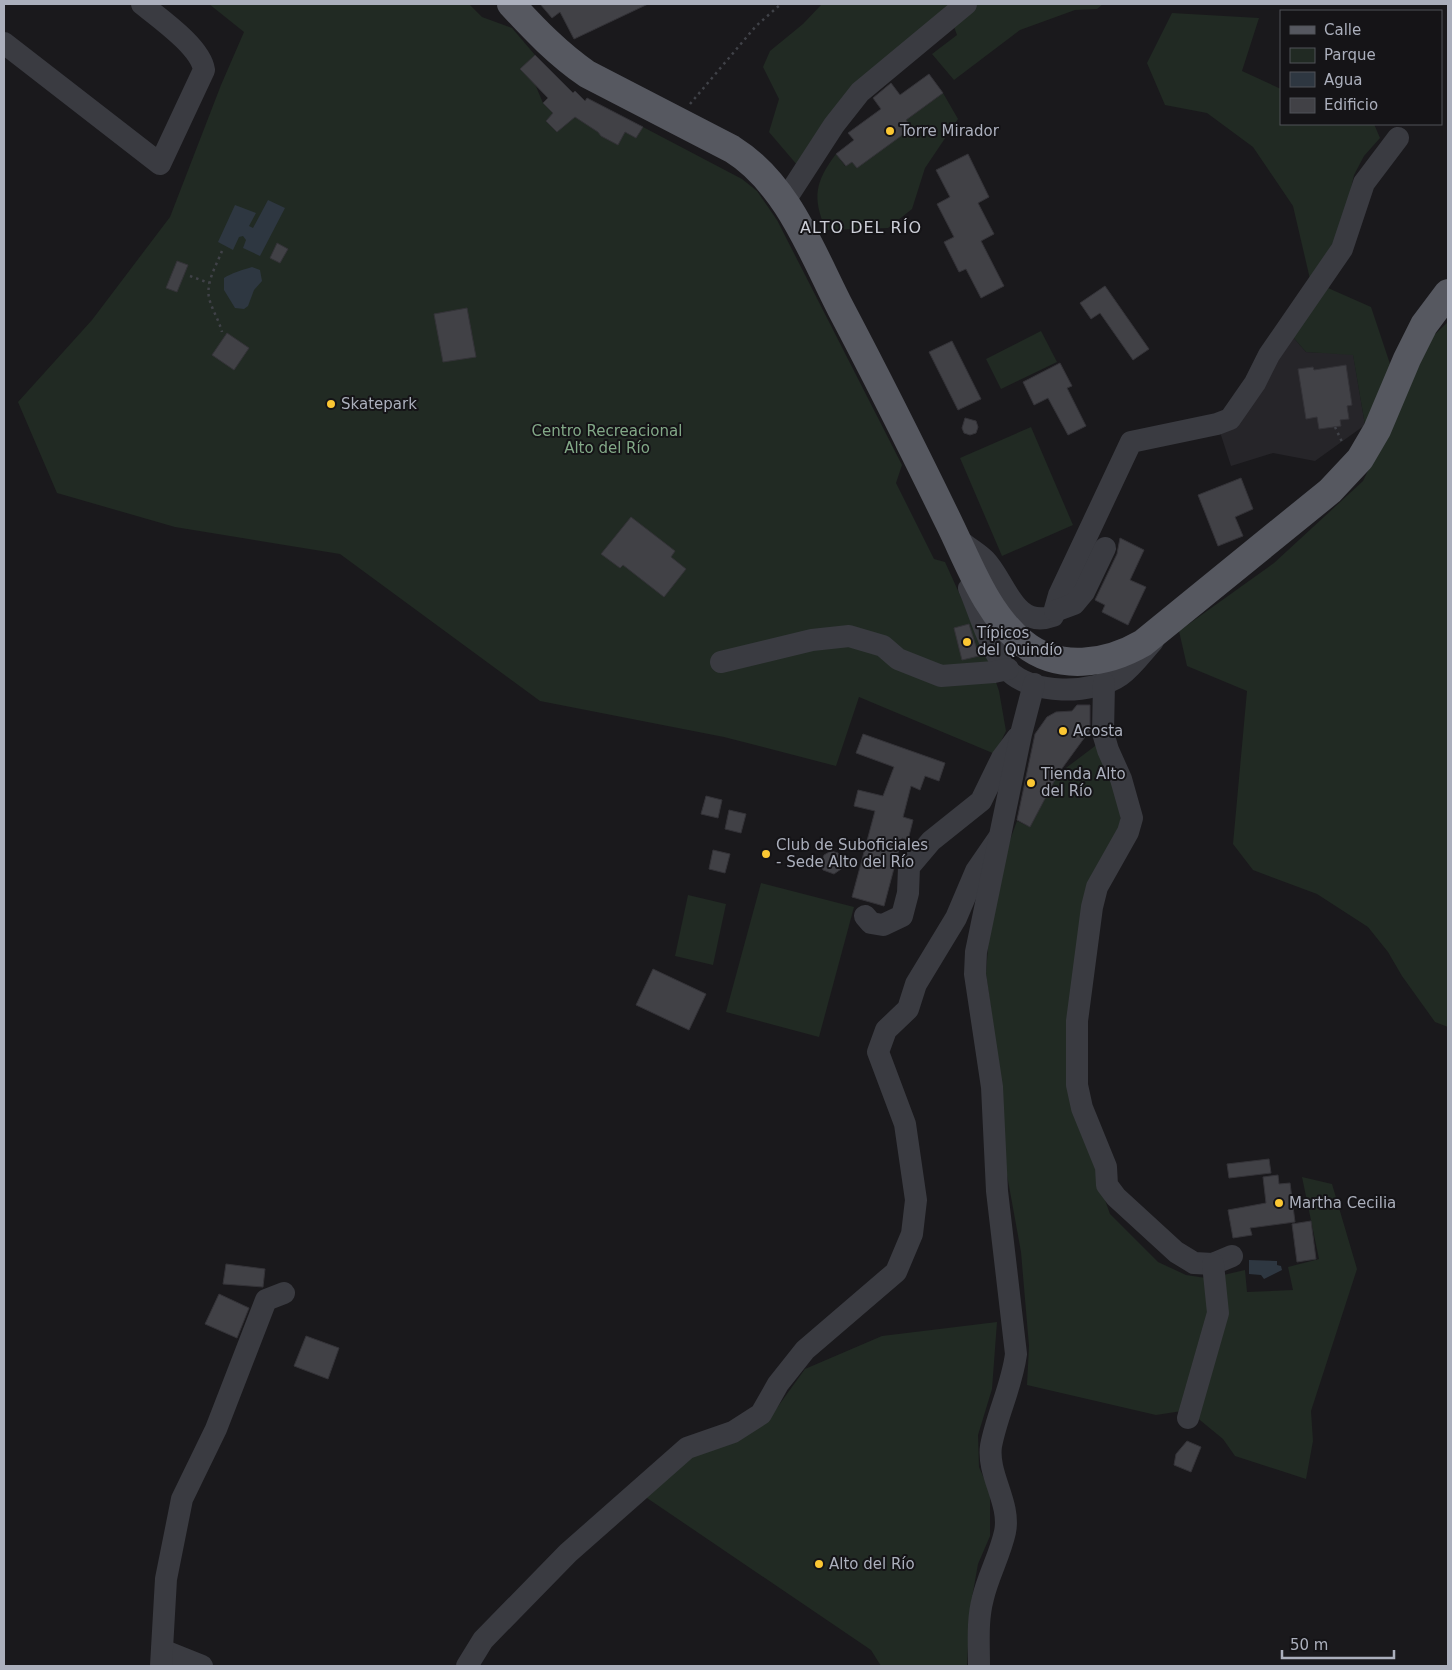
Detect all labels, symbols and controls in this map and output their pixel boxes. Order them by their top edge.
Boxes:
legend [1280,10,1442,125]
text: Calle [1324,21,1361,39]
text: Parque [1324,46,1376,64]
text: Agua [1324,71,1362,89]
text: Edificio [1324,96,1378,114]
place label: Torre Mirador [899,122,1000,140]
marker: Torre Mirador [884,125,896,137]
district label: ALTO DEL RÍO [800,218,922,237]
place label: Skatepark [341,395,417,413]
marker: Skatepark [325,398,337,410]
park label: Centro Recreacional Alto del Río [532,422,682,457]
place label: Típicos del Quindío [976,624,1063,659]
marker: Típicos del Quindío [961,636,973,648]
place label: Acosta [1073,722,1123,740]
marker: Acosta [1057,725,1069,737]
place label: Tienda Alto del Río [1040,765,1126,800]
marker: Tienda Alto del Río [1025,777,1037,789]
place label: Club de Suboficiales - Sede Alto del Río [776,836,928,871]
marker: Club de Suboficiales - Sede Alto del Río [760,848,772,860]
place label: Martha Cecilia [1289,1194,1396,1212]
marker: Martha Cecilia [1273,1197,1285,1209]
place label: Alto del Río [829,1555,915,1573]
marker: Alto del Río [813,1558,825,1570]
scale bar [1282,1628,1394,1660]
text: 50 m [1290,1636,1328,1654]

